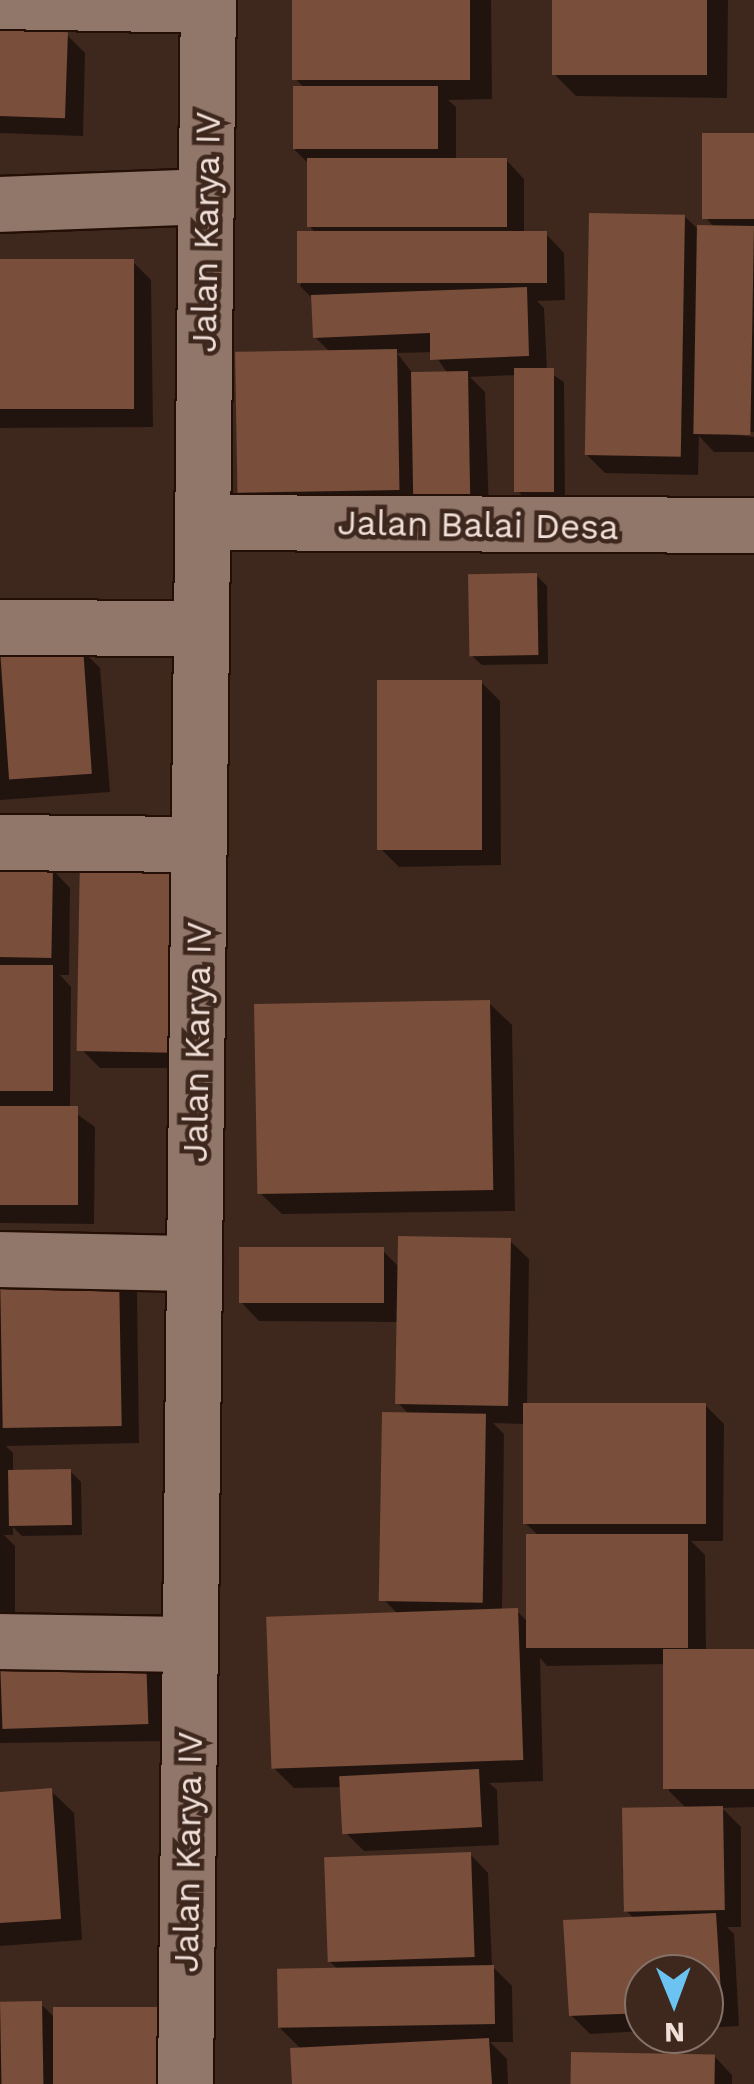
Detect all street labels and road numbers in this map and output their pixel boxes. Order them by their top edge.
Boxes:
street label: Jalan Karya IV [183,111,229,353]
street label: Jalan Balai Desa [337,502,619,548]
street label: Jalan Karya IV [174,921,220,1163]
street label: Jalan Karya IV [165,1731,211,1973]

